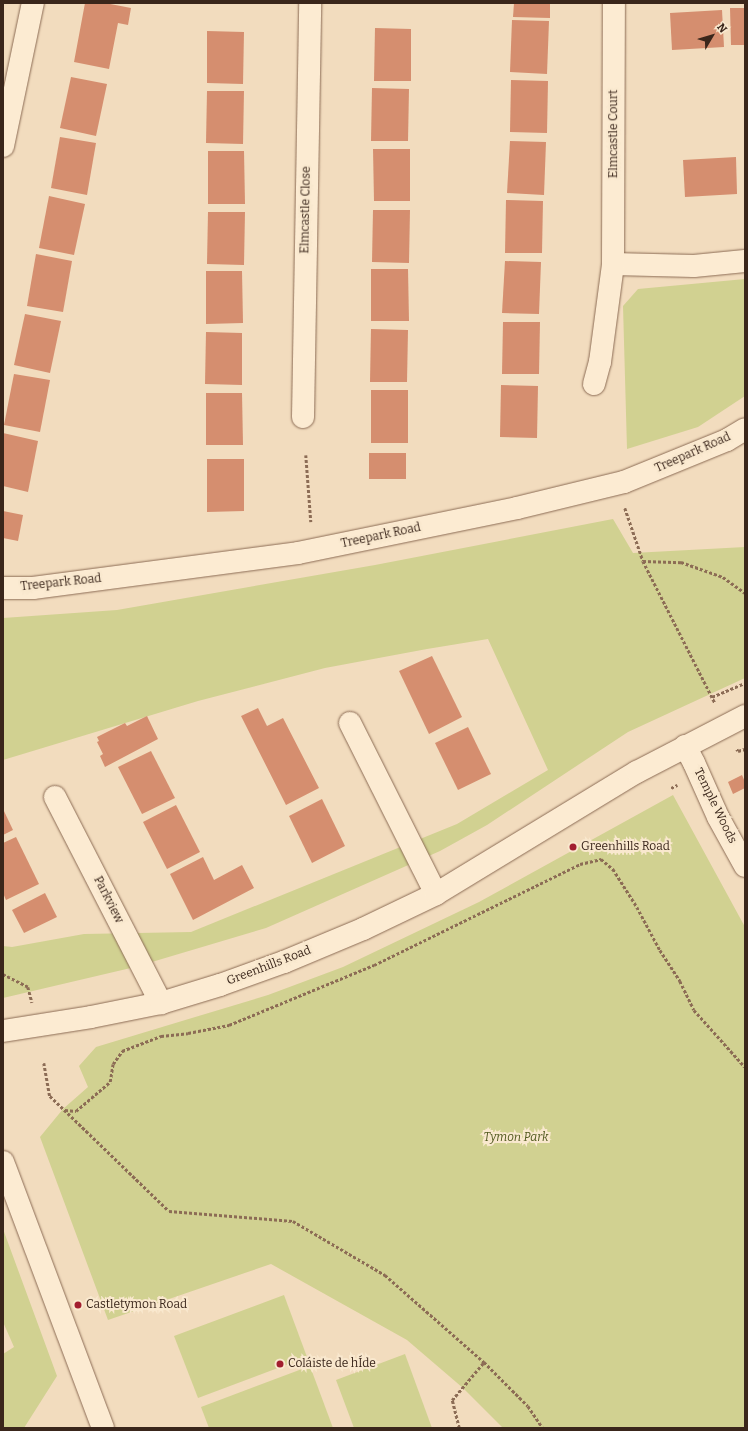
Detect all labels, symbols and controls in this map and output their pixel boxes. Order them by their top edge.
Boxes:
north arrow [692,16,732,56]
text: N [714,21,730,36]
street label: Elmcastle Court [607,90,621,178]
street label: Elmcastle Close [298,166,314,254]
street label: Treepark Road [653,430,733,476]
street label: Treepark Road [340,521,422,551]
street label: Treepark Road [20,572,102,594]
street label: Temple Woods [691,766,739,846]
place label: Greenhills Road [581,840,670,854]
marker: Greenhills Road [568,842,578,852]
street label: Parkview [90,874,126,926]
street label: Greenhills Road [225,943,313,989]
park label: Tymon Park [483,1131,549,1145]
place label: Castletymon Road [86,1298,187,1312]
marker: Castletymon Road [73,1300,83,1310]
place label: Coláiste de hÍde [288,1357,376,1371]
marker: Coláiste de hÍde [275,1359,285,1369]

